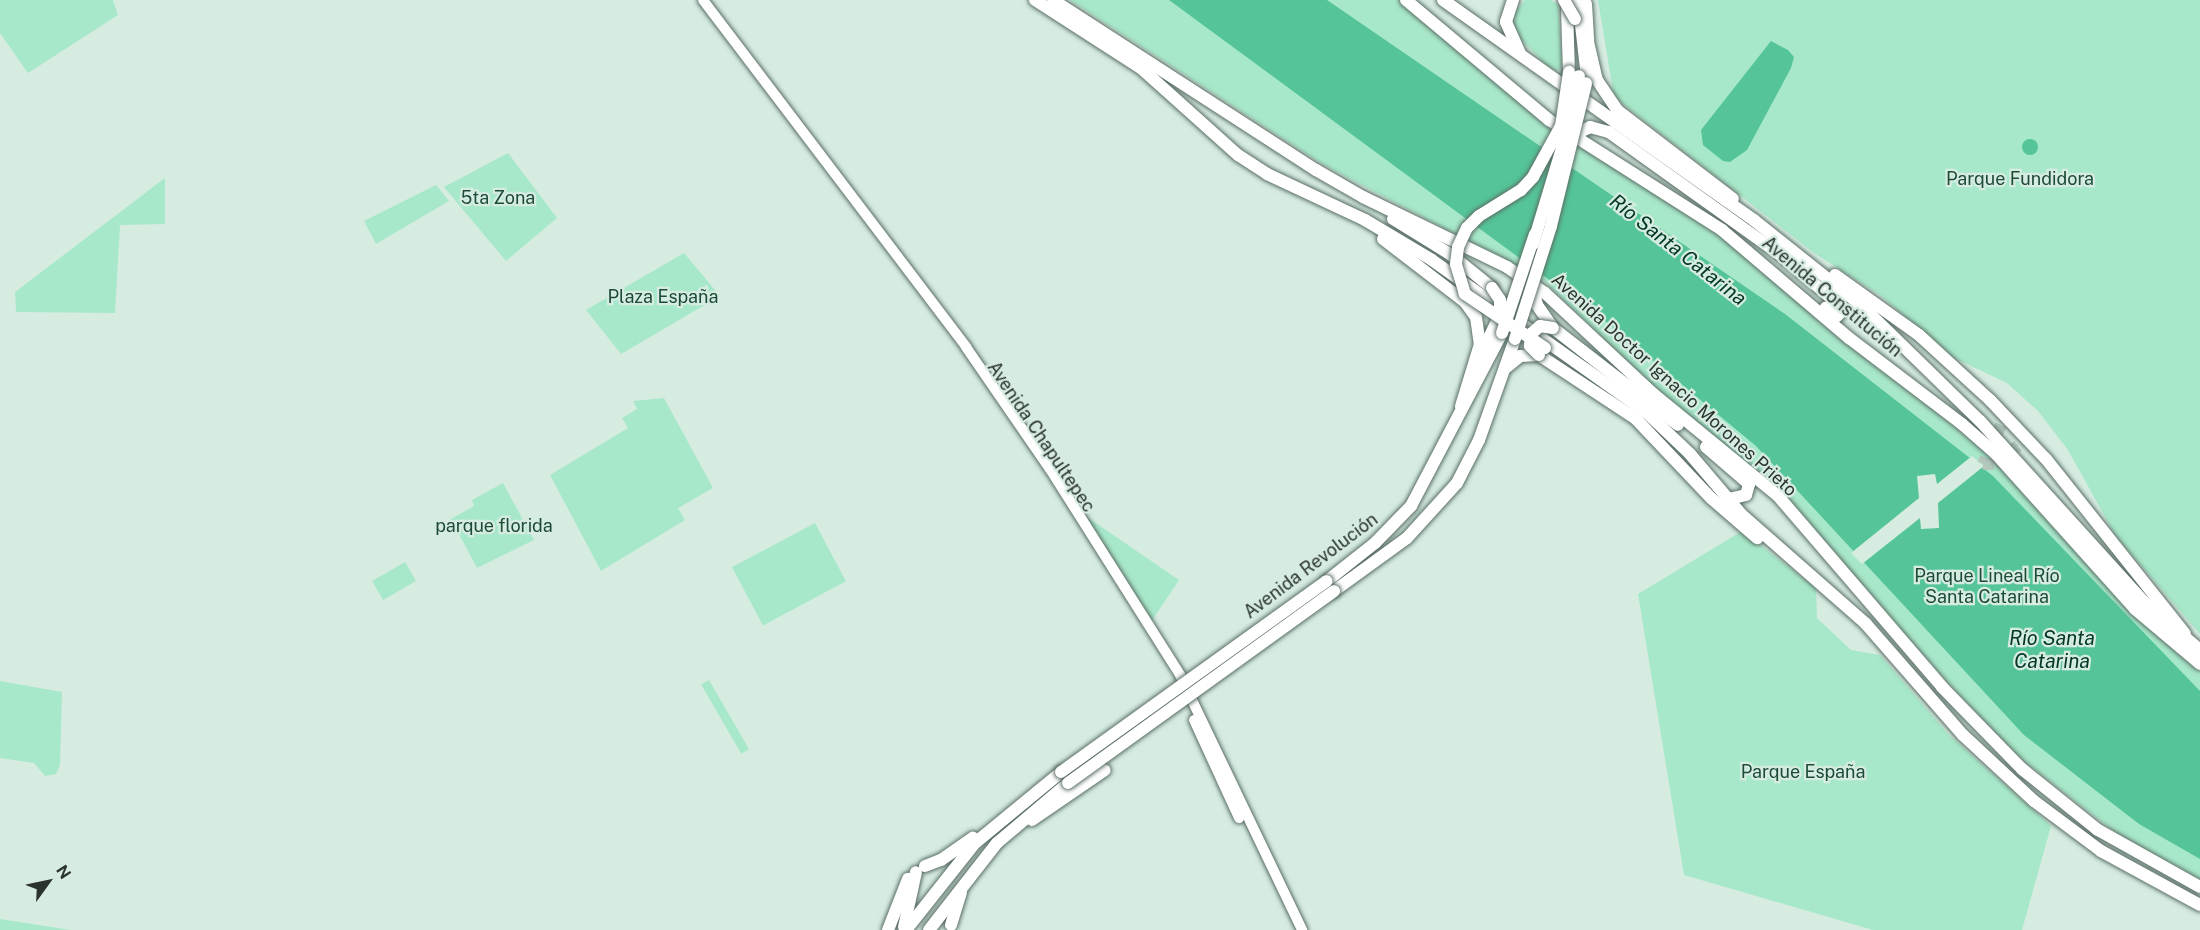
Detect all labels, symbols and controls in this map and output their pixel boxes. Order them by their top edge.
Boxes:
park label: Parque Fundidora [1946,168,2094,190]
park label: 5ta Zona [461,187,535,209]
water label: Río Santa Catarina [1605,189,1751,311]
street label: Avenida Constitución [1758,232,1906,362]
street label: Avenida Doctor Ignacio Morones Prieto [1547,269,1801,501]
park label: Plaza España [608,286,718,308]
street label: Avenida Chapultepec [983,358,1099,516]
street label: Avenida Revolución [1240,509,1382,623]
park label: parque florida [435,515,553,537]
park label: Parque Lineal Río Santa Catarina [1914,566,2060,608]
water label: Río Santa Catarina [2009,626,2095,673]
park label: Parque España [1741,761,1865,783]
north arrow [18,852,78,912]
text: N [52,861,75,882]

